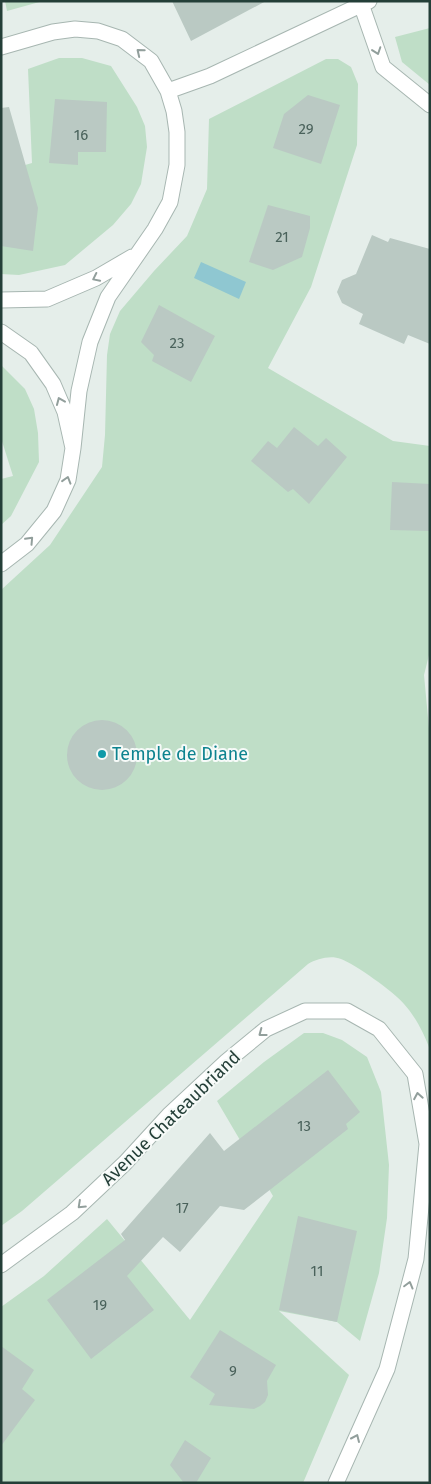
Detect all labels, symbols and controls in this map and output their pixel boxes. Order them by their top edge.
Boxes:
one-way arrow [372,46,382,55]
one-way arrow [137,50,146,58]
house number: 29 [298,120,314,138]
house number: 16 [74,126,88,144]
house number: 21 [275,228,289,246]
one-way arrow [92,272,101,282]
house number: 23 [170,334,184,352]
one-way arrow [56,397,67,406]
one-way arrow [61,477,71,485]
one-way arrow [24,536,33,545]
place label: Temple de Diane [112,743,248,765]
marker: Temple de Diane [96,748,108,760]
one-way arrow [258,1027,268,1036]
street label: Avenue Chateaubriand [97,1046,245,1190]
one-way arrow [414,1092,424,1100]
house number: 13 [297,1117,311,1135]
one-way arrow [78,1199,87,1208]
house number: 17 [175,1199,189,1217]
house number: 11 [311,1262,323,1280]
one-way arrow [403,1281,414,1290]
house number: 19 [93,1296,107,1314]
house number: 9 [229,1362,237,1380]
one-way arrow [349,1434,360,1443]

